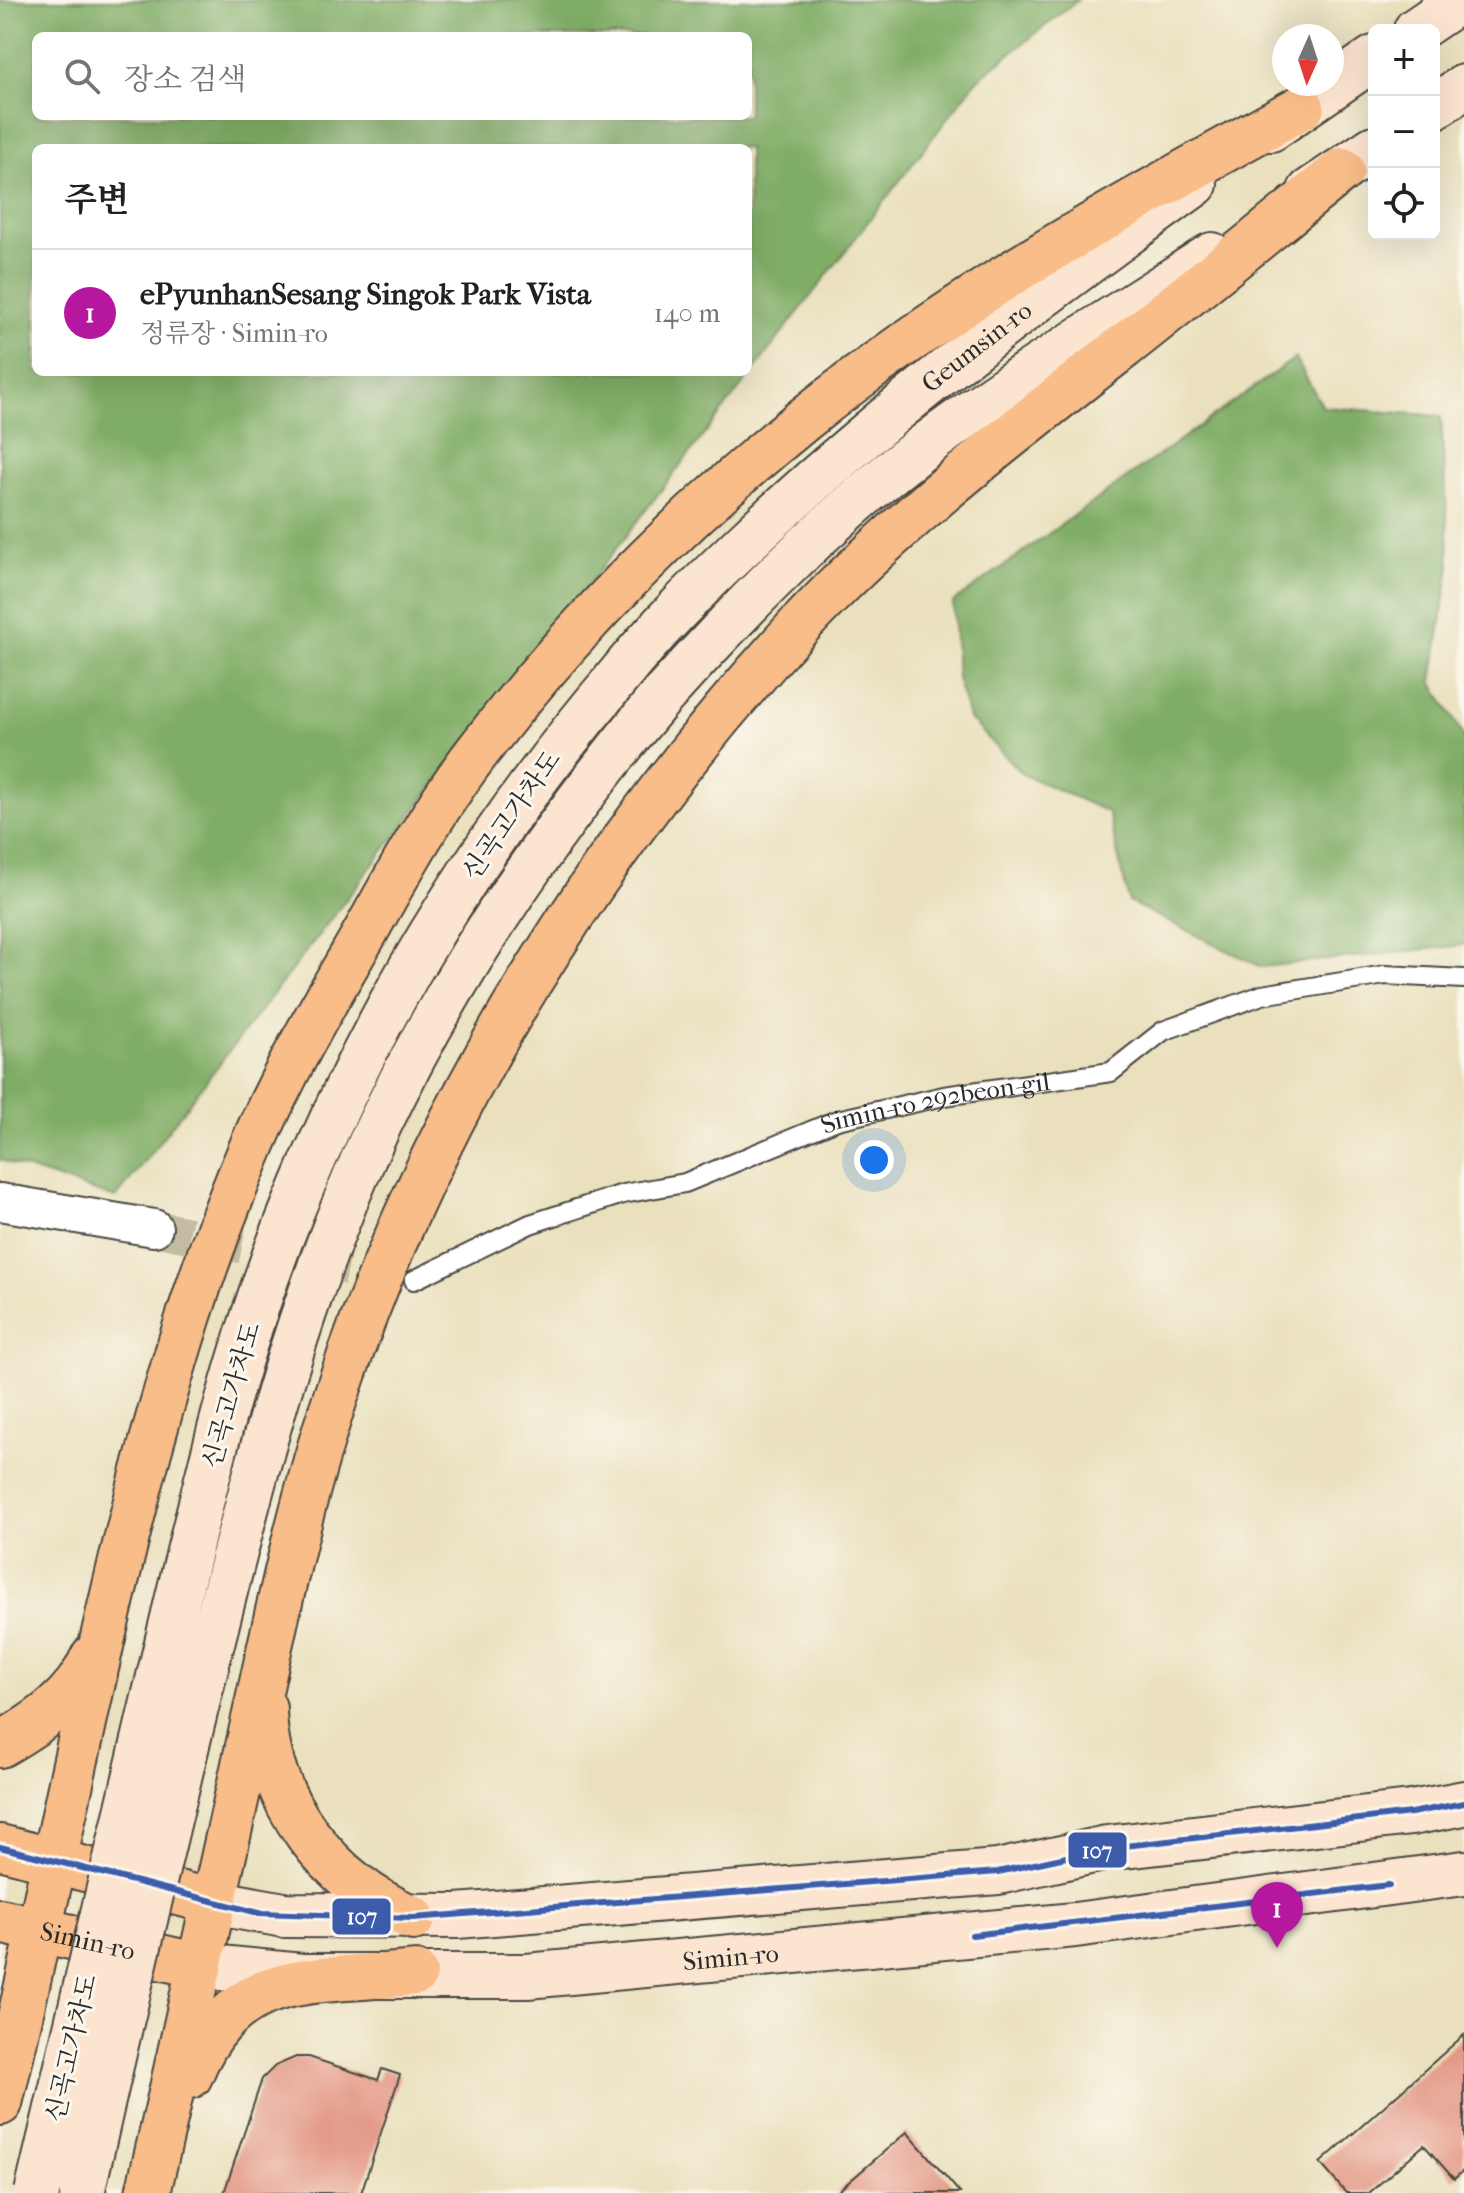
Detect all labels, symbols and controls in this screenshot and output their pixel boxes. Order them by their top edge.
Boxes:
north arrow [1272,24,1344,96]
map controls [1368,24,1440,240]
button: + [1368,24,1440,96]
search box [32,32,752,120]
icon: search [60,54,104,98]
text: 장소 검색 [124,62,246,97]
button: − [1368,96,1440,168]
button: locate [1368,168,1440,240]
text: 주변 [64,180,130,220]
text: ePyunhanSesang Singok Park Vista [140,277,591,312]
street label: Geumsin-ro [916,295,1038,399]
text: 1 [85,298,95,329]
text: 140 m [654,298,720,329]
text: 정류장 · Simin-ro [140,318,328,349]
street label: 신곡고가차도 [455,745,567,886]
street label: Simin-ro 292beon-gil [816,1066,1052,1141]
your location [854,1140,894,1180]
street label: 신곡고가차도 [196,1318,267,1472]
line badge: 107 [1067,1831,1128,1869]
text: 107 [1082,1838,1113,1864]
pin: 1 [1251,1882,1303,1948]
line badge: 107 [331,1897,392,1936]
text: 107 [347,1904,378,1930]
street label: Simin-ro [37,1916,138,1967]
street label: Simin-ro [681,1938,780,1977]
street label: 신곡고가차도 [39,1971,104,2125]

